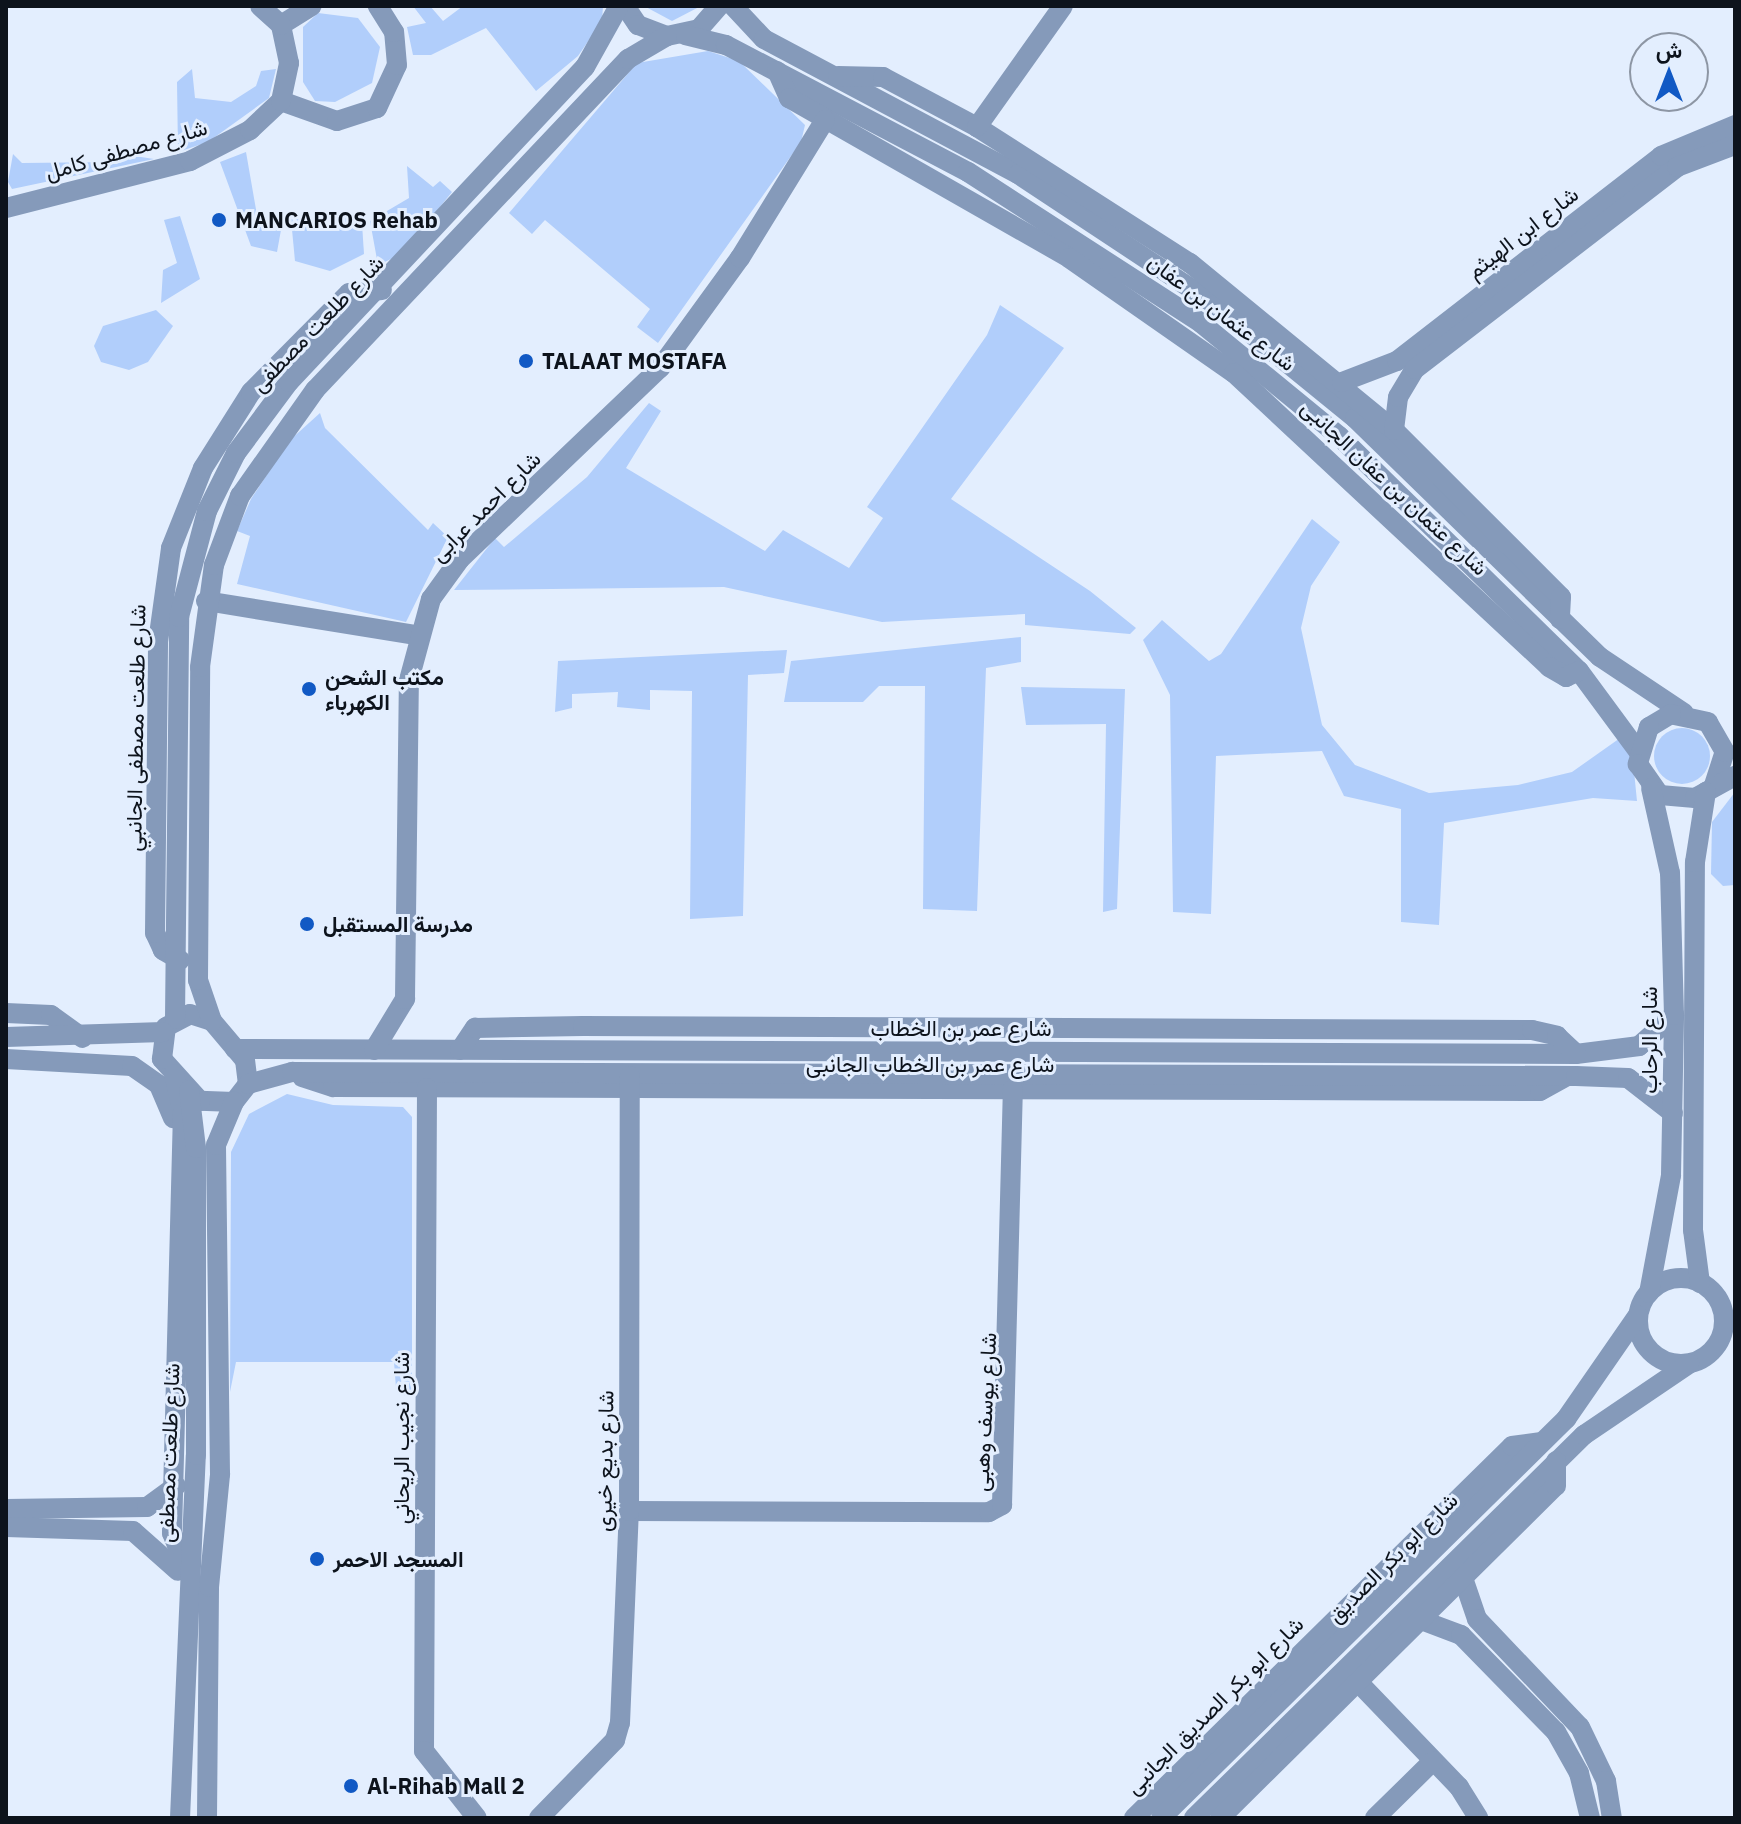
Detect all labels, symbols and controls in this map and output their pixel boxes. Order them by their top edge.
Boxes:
north arrow [1629,32,1709,112]
text: ش [1656,35,1682,64]
street label: شارع مصطفى كامل [42,113,210,185]
street label: شارع ابن الهيثم [1461,180,1583,284]
place label: MANCARIOS Rehab [235,207,438,233]
marker: MANCARIOS Rehab [210,211,228,229]
street label: شارع عثمان بن عفان [1143,248,1301,376]
street label: شارع طلعت مصطفى [245,249,389,397]
place label: TALAAT MOSTAFA [542,348,727,374]
marker: TALAAT MOSTAFA [517,352,535,370]
street label: شارع عثمان بن عفان الجانبى [1296,394,1494,580]
street label: شارع احمد عرابى [424,445,546,567]
street label: شارع طلعت مصطفى الجانبي [120,604,150,852]
place label: مكتب الشحن الكهرباء [325,663,444,714]
marker: مكتب الشحن الكهرباء [300,680,318,698]
place label: مدرسة المستقبل [323,911,473,937]
marker: مدرسة المستقبل [298,915,316,933]
street label: شارع الرحاب [1636,986,1662,1094]
street label: شارع عمر بن الخطاب [870,1015,1052,1041]
street label: شارع عمر بن الخطاب الجانبى [806,1051,1054,1077]
street label: شارع يوسف وهبى [967,1332,1001,1492]
street label: شارع نجيب الريحاني [388,1352,414,1524]
street label: شارع طلعت مصطفى [152,1363,184,1543]
street label: شارع بديع خيرى [590,1390,618,1532]
street label: شارع ابو بكر الصديق [1321,1486,1463,1628]
place label: المسجد الاحمر [333,1546,464,1572]
marker: المسجد الاحمر [308,1550,326,1568]
street label: شارع ابو بكر الصديق الجانبى [1119,1610,1309,1800]
place label: Al-Rihab Mall 2 [367,1773,525,1799]
marker: Al-Rihab Mall 2 [342,1777,360,1795]

